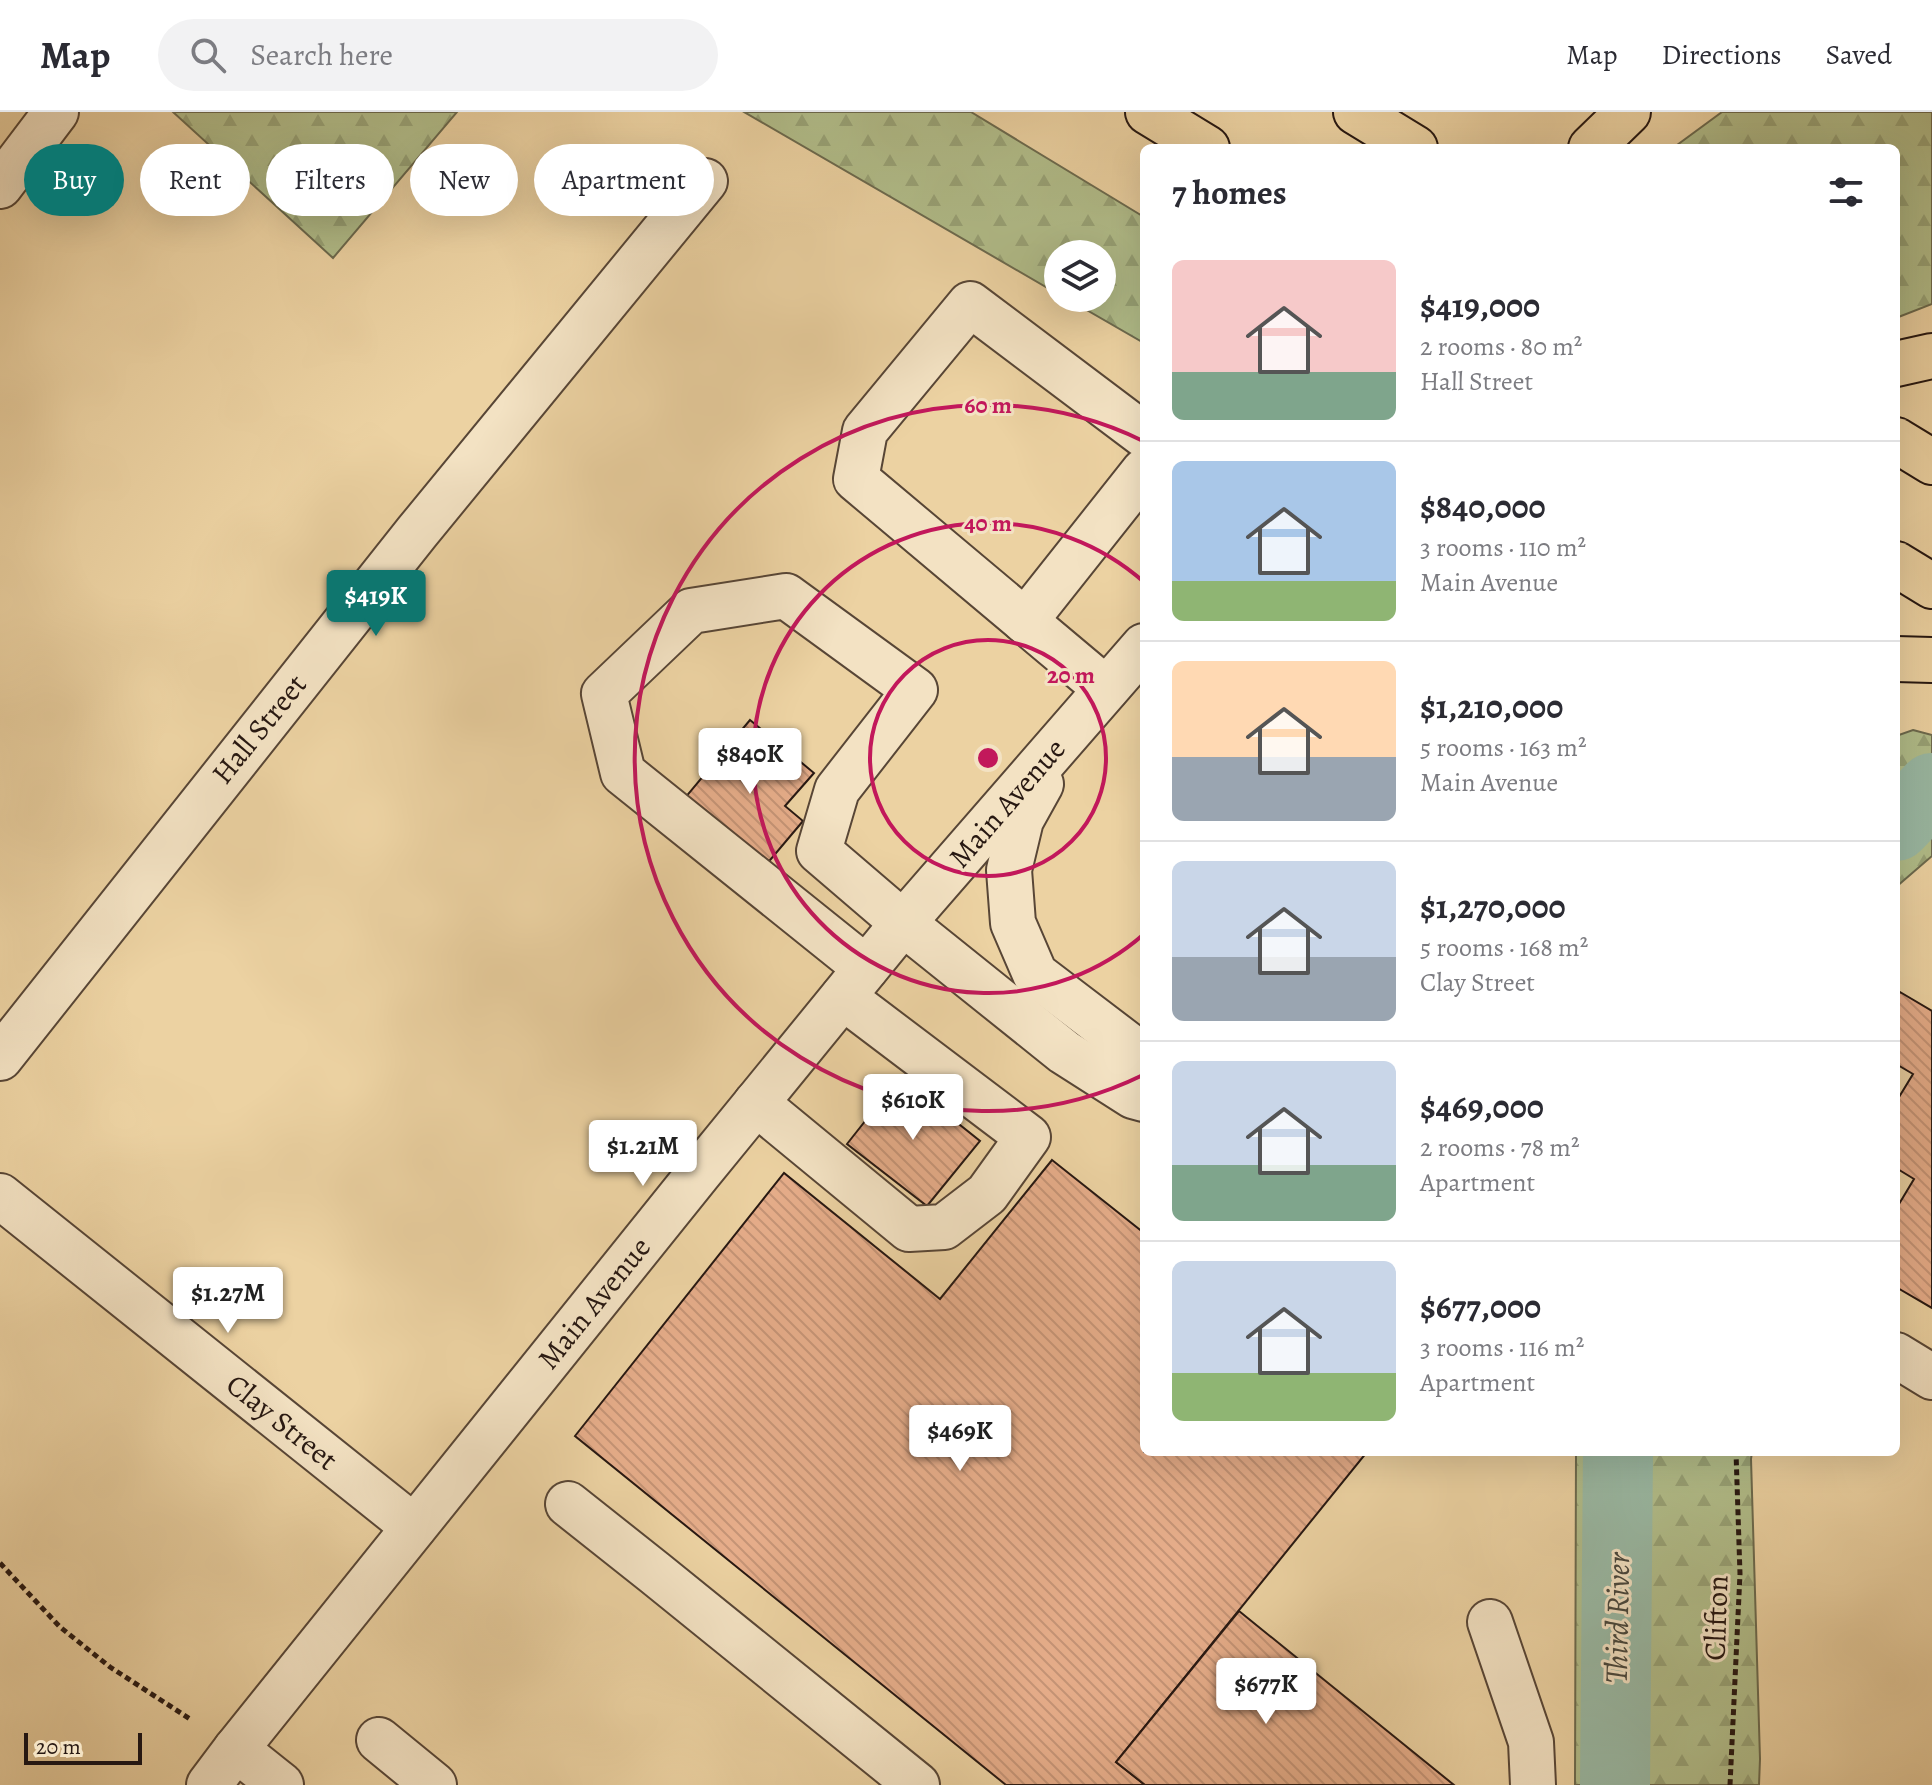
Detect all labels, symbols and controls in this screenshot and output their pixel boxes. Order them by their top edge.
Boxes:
search box [158,19,718,91]
text: Map [40,29,110,81]
icon: search [186,33,230,77]
text: Search here [250,35,393,75]
text: Map [1566,36,1617,74]
text: Directions [1661,36,1782,74]
text: Saved [1826,36,1892,74]
chip: Buy [24,144,124,216]
chip: Rent [140,144,250,216]
chip: Filters [266,144,394,216]
chip: New [410,144,518,216]
chip: Apartment [534,144,714,216]
text: 7 homes [1172,169,1287,216]
icon: filters [1824,170,1868,214]
map controls [1044,240,1116,312]
button: layers [1044,240,1116,312]
text: $419,000 [1420,282,1540,329]
icon: home [1236,292,1332,388]
text: 2 rooms · 80 m² [1420,329,1582,364]
text: Hall Street [1420,364,1533,399]
text: 60 m [964,389,1012,421]
text: $840,000 [1420,483,1546,530]
icon: home [1236,493,1332,589]
text: 40 m [964,507,1012,539]
text: 3 rooms · 110 m² [1420,530,1586,565]
text: Main Avenue [1420,565,1558,600]
pin: $419K [320,570,432,638]
text: $419K [345,578,407,613]
text: 20 m [1047,659,1095,691]
street label: Hall Street [202,666,316,792]
text: $1,210,000 [1420,683,1563,730]
icon: home [1236,693,1332,789]
pin: $840K [694,728,806,796]
street label: Main Avenue [940,730,1074,876]
text: 5 rooms · 163 m² [1420,730,1587,765]
text: $840K [717,736,783,771]
centre of rings [974,744,1002,772]
text: Main Avenue [1420,765,1558,800]
text: $1,270,000 [1420,883,1566,930]
icon: home [1236,893,1332,989]
text: 5 rooms · 168 m² [1420,930,1588,965]
text: Clay Street [1420,965,1535,1000]
pin: $610K [857,1074,969,1142]
text: $610K [881,1082,945,1117]
text: $469,000 [1420,1083,1544,1130]
icon: home [1236,1093,1332,1189]
pin: $1.21M [578,1120,708,1188]
text: $1.21M [607,1128,679,1163]
text: 2 rooms · 78 m² [1420,1130,1579,1165]
text: Apartment [1420,1165,1535,1200]
street label: Main Avenue [528,1229,660,1377]
pin: $1.27M [163,1267,293,1335]
text: $1.27M [191,1275,265,1310]
text: $677,000 [1420,1283,1541,1330]
icon: home [1236,1293,1332,1389]
text: 3 rooms · 116 m² [1420,1330,1584,1365]
street label: Clay Street [218,1365,346,1479]
text: Apartment [1420,1365,1535,1400]
pin: $469K [904,1405,1016,1473]
text: $469K [927,1413,993,1448]
water label: Third River [1594,1551,1640,1684]
street label: Clifton [1695,1575,1737,1661]
pin: $677K [1210,1658,1322,1726]
text: $677K [1234,1666,1298,1701]
scale bar [24,1729,142,1765]
text: 20 m [36,1732,81,1762]

